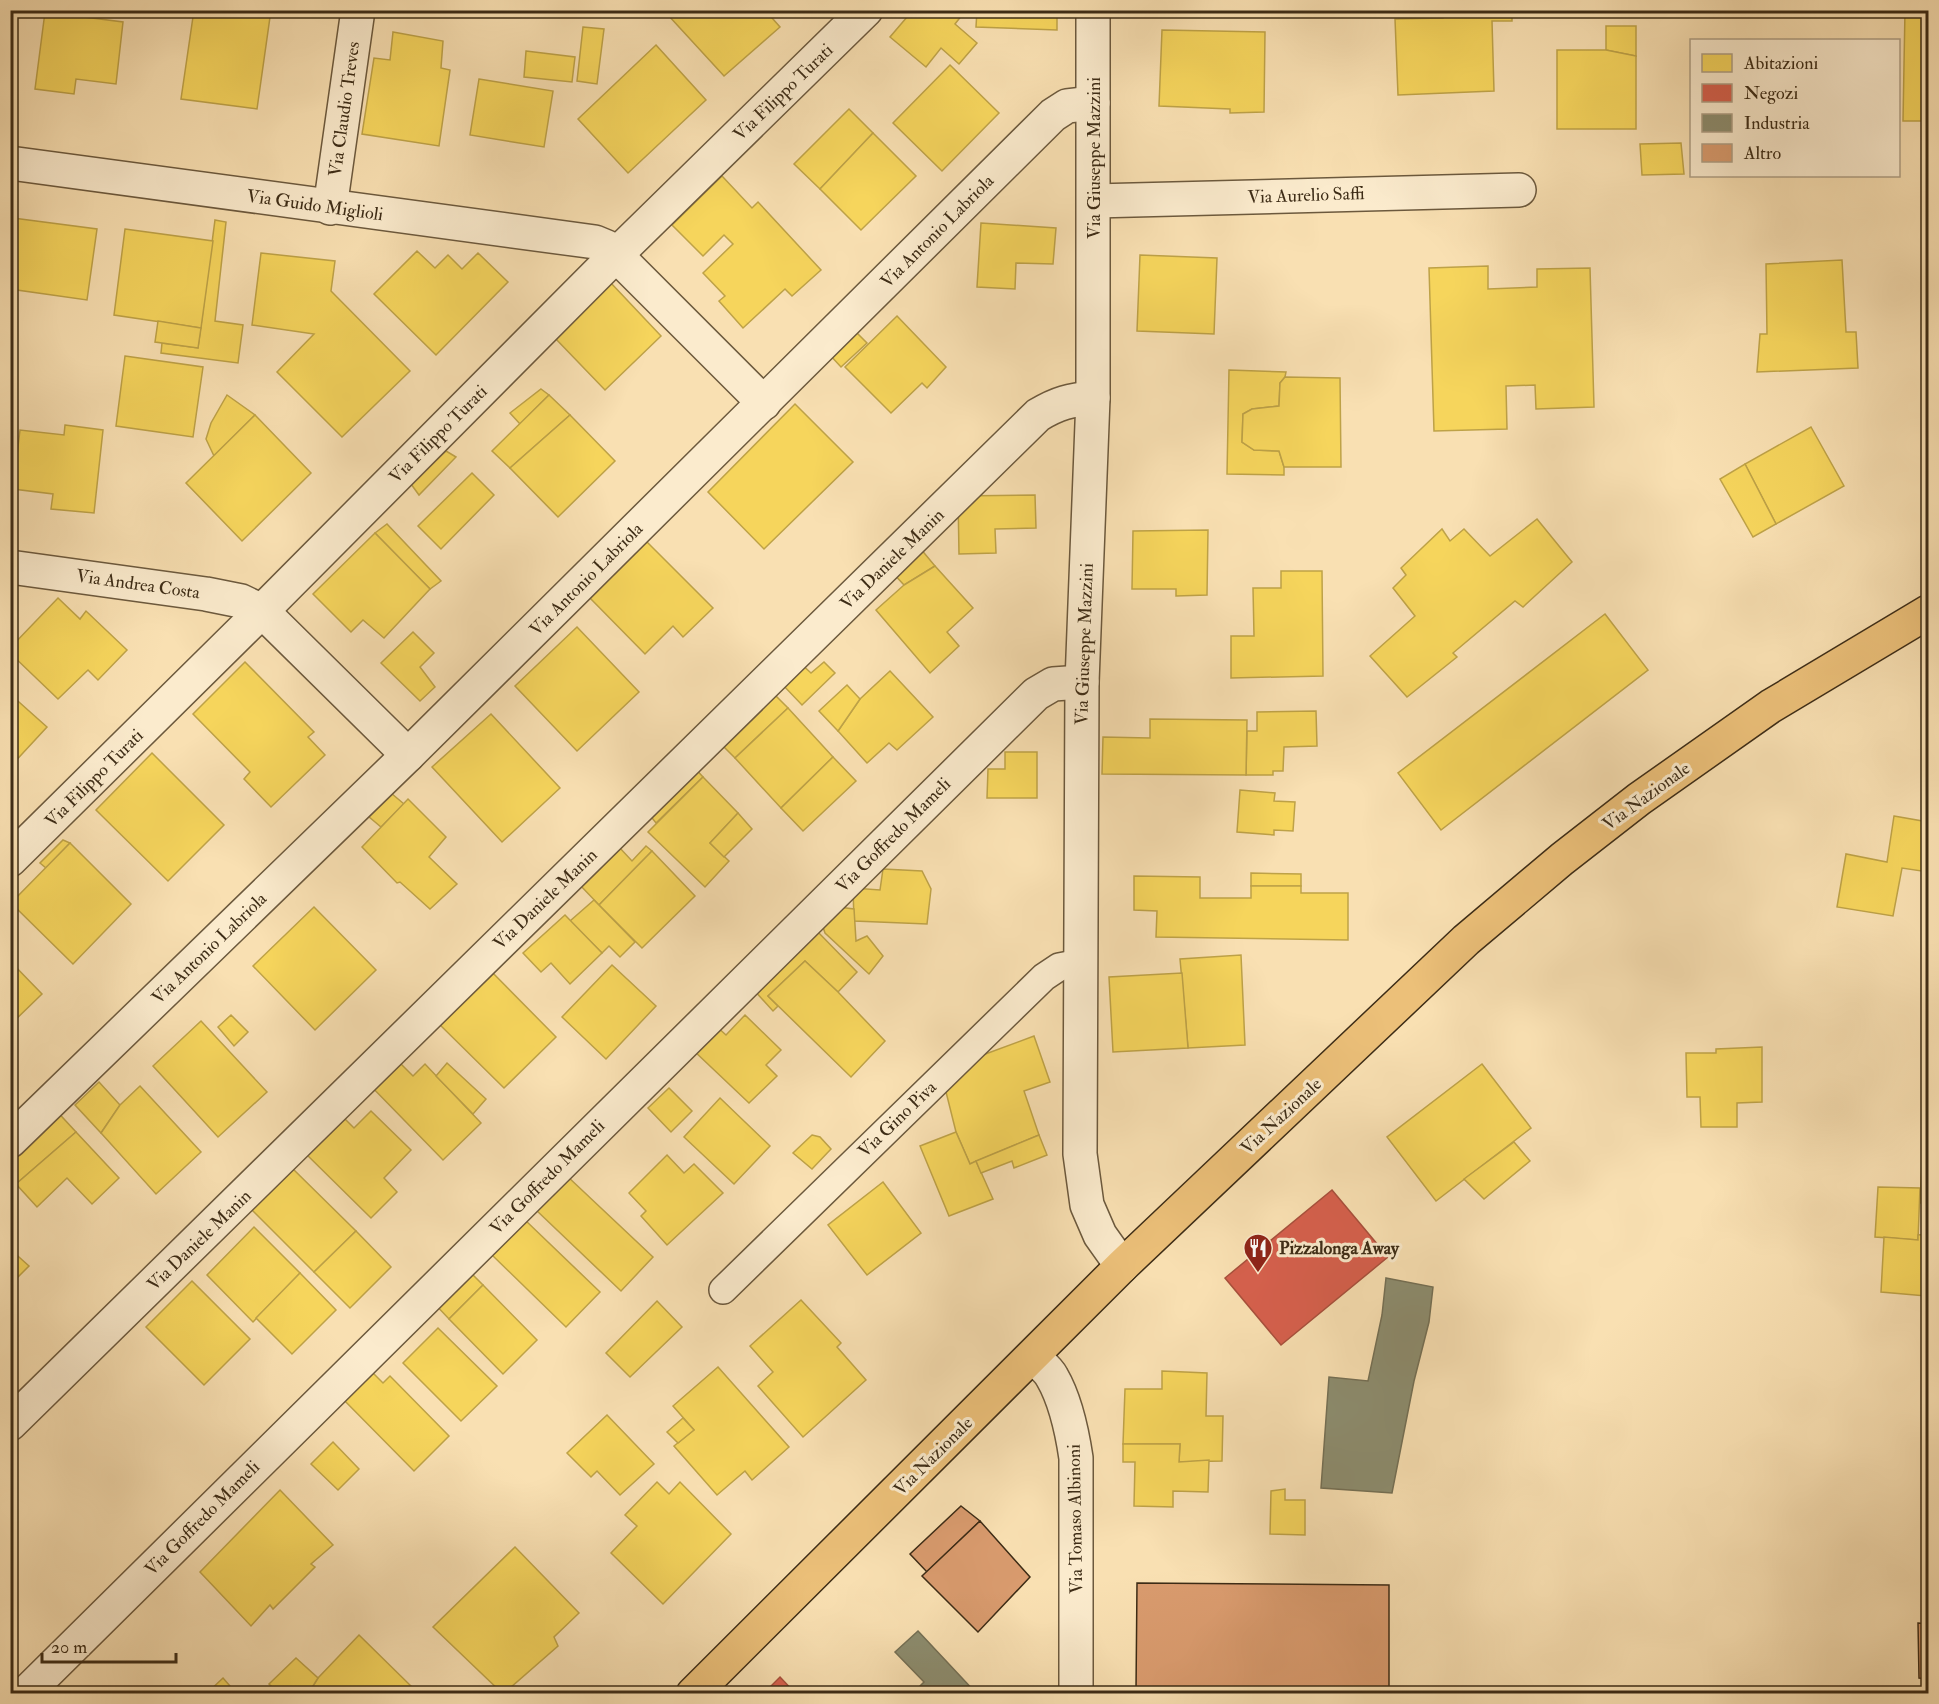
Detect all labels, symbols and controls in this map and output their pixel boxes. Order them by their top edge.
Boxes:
street label: Via Filippo Turati [729,39,838,146]
legend [1690,39,1900,177]
street label: Via Claudio Treves [324,40,365,178]
text: Abitazioni [1743,52,1818,75]
street label: Via Giuseppe Mazzini [1083,77,1106,239]
text: Negozi [1744,82,1798,105]
text: Industria [1744,112,1810,135]
text: Altro [1743,142,1781,165]
street label: Via Antonio Labriola [876,169,999,293]
street label: Via Aurelio Saffi [1247,182,1365,209]
street label: Via Guido Miglioli [245,185,385,226]
street label: Via Filippo Turati [384,380,493,488]
street label: Via Daniele Manin [835,504,949,615]
street label: Via Antonio Labriola [525,517,648,641]
street label: Via Giuseppe Mazzini [1070,562,1099,725]
street label: Via Andrea Costa [75,564,202,605]
street label: Via Filippo Turati [40,724,149,832]
street label: Via Nazionale [1598,757,1695,836]
street label: Via Goffredo Mameli [831,773,956,898]
street label: Via Daniele Manin [488,844,602,955]
street label: Via Antonio Labriola [147,887,272,1009]
street label: Via Nazionale [1236,1073,1327,1160]
street label: Via Gino Piva [853,1076,942,1163]
street label: Via Goffredo Mameli [485,1115,610,1240]
street label: Via Daniele Manin [142,1185,256,1296]
restaurant icon: Pizzalonga Away [1242,1232,1274,1274]
place label: Pizzalonga Away [1279,1237,1400,1260]
street label: Via Nazionale [889,1412,978,1501]
street label: Via Tomaso Albinoni [1063,1444,1088,1594]
street label: Via Goffredo Mameli [140,1456,265,1581]
scale bar [42,1626,176,1664]
text: 20 m [51,1636,87,1659]

